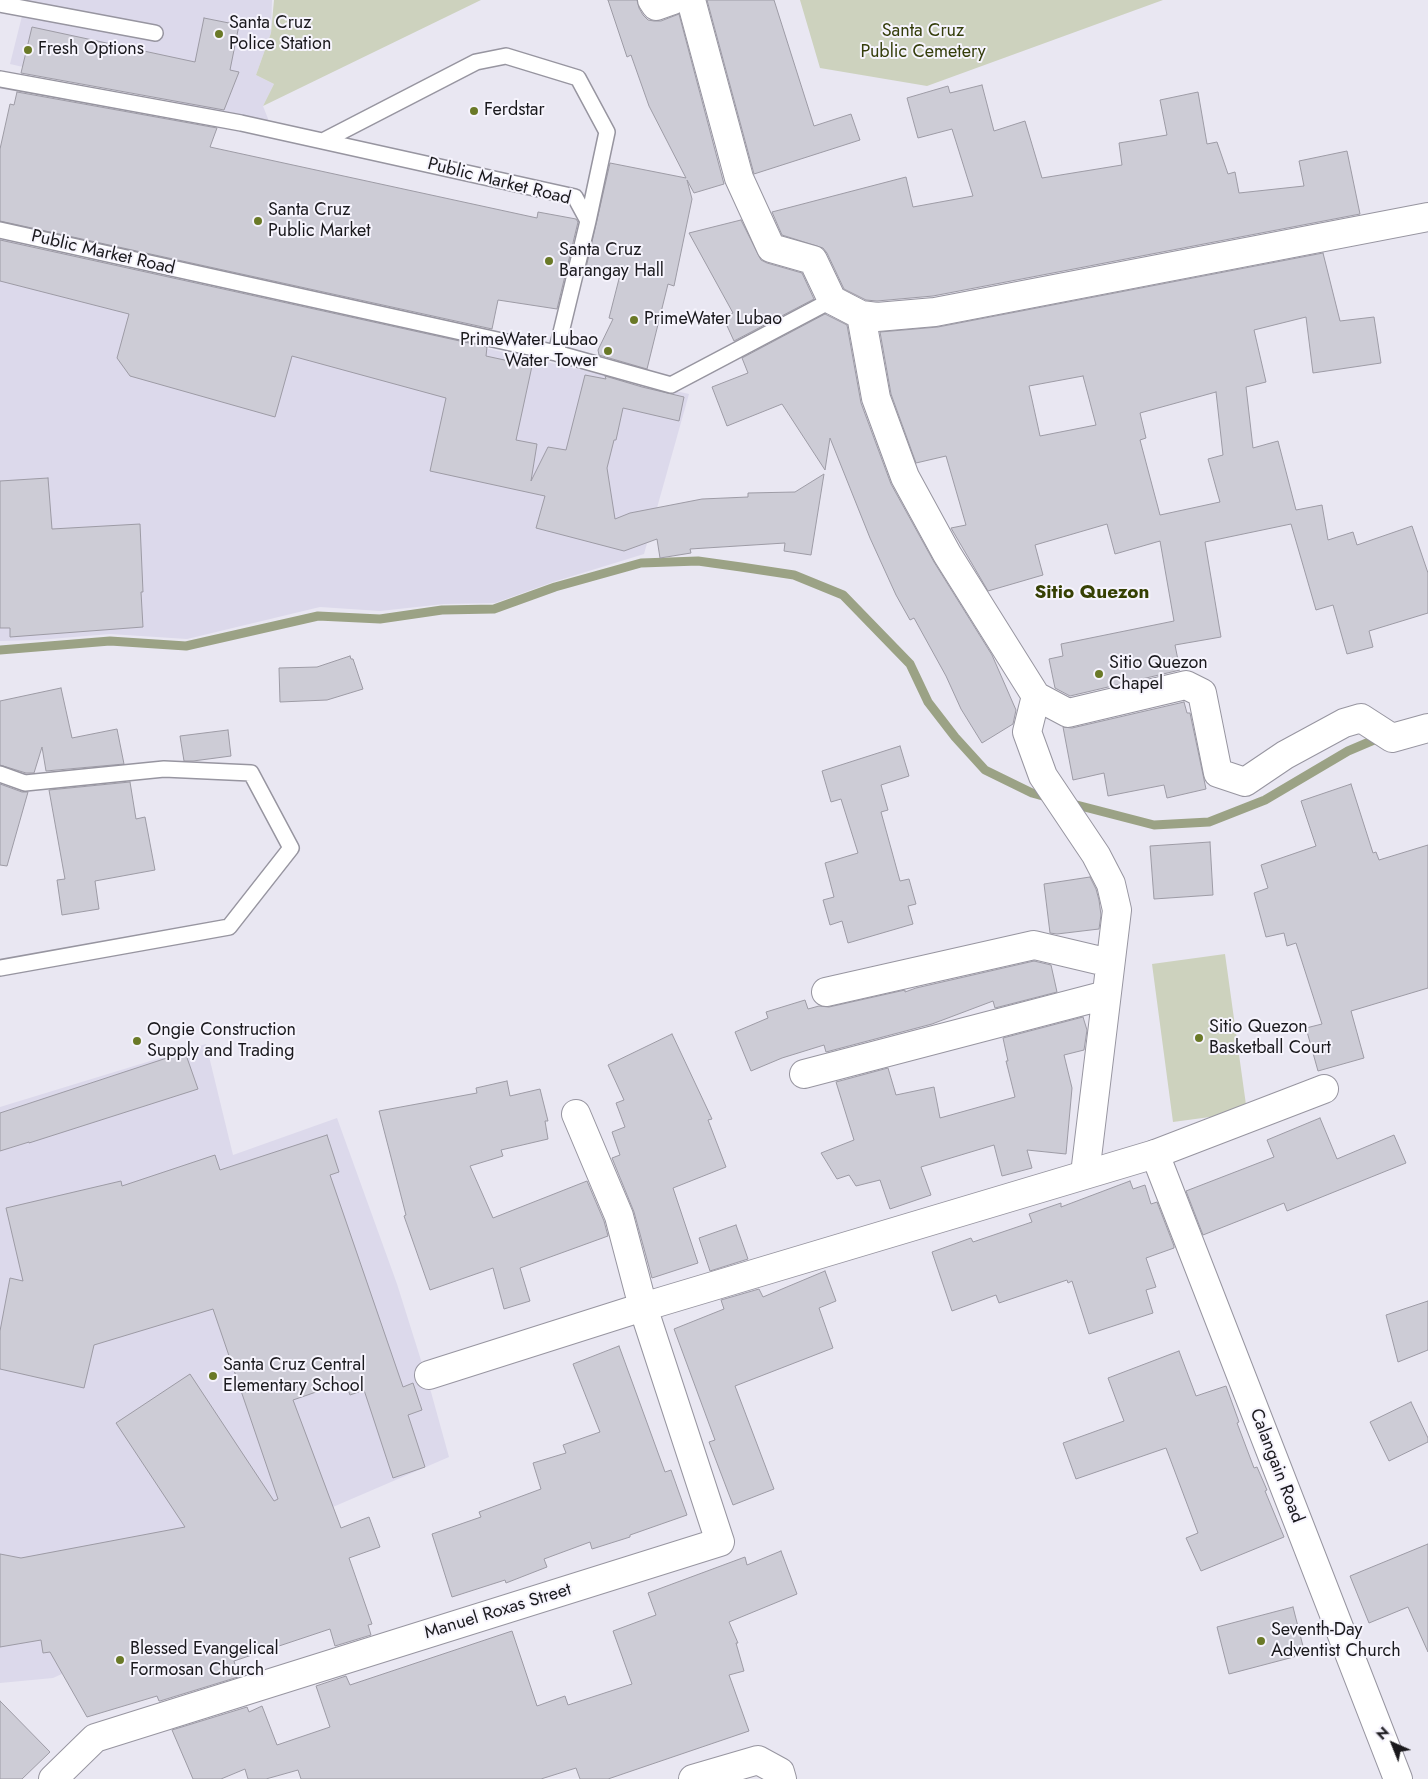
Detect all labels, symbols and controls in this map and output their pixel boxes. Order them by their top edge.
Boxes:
place label: Santa Cruz Police Station [229,13,331,56]
park label: Santa Cruz Public Cemetery [860,21,986,64]
marker: Santa Cruz Police Station [213,28,225,40]
place label: Fresh Options [38,39,144,61]
marker: Fresh Options [22,44,34,56]
place label: Ferdstar [484,100,545,122]
marker: Ferdstar [468,105,480,117]
street label: Public Market Road [425,154,573,210]
place label: Santa Cruz Public Market [268,200,371,242]
marker: Santa Cruz Public Market [252,215,264,227]
street label: Public Market Road [29,226,177,280]
place label: Santa Cruz Barangay Hall [559,240,664,282]
marker: Santa Cruz Barangay Hall [543,255,555,267]
place label: PrimeWater Lubao [644,309,782,331]
marker: PrimeWater Lubao [628,314,640,326]
place label: PrimeWater Lubao Water Tower [460,330,598,372]
marker: PrimeWater Lubao Water Tower [602,345,614,357]
district label: Sitio Quezon [1034,582,1150,604]
place label: Sitio Quezon Chapel [1109,653,1208,696]
marker: Sitio Quezon Chapel [1093,668,1105,680]
place label: Sitio Quezon Basketball Court [1209,1017,1331,1060]
place label: Ongie Construction Supply and Trading [147,1020,296,1062]
marker: Sitio Quezon Basketball Court [1193,1032,1205,1044]
marker: Ongie Construction Supply and Trading [131,1035,143,1047]
place label: Santa Cruz Central Elementary School [223,1355,365,1398]
marker: Santa Cruz Central Elementary School [207,1370,219,1382]
street label: Calangain Road [1244,1406,1308,1526]
street label: Manuel Roxas Street [422,1579,574,1645]
place label: Seventh-Day Adventist Church [1271,1620,1401,1662]
marker: Seventh-Day Adventist Church [1255,1635,1267,1647]
place label: Blessed Evangelical Formosan Church [130,1639,279,1682]
marker: Blessed Evangelical Formosan Church [114,1654,126,1666]
north arrow [1368,1719,1418,1769]
text: N [1372,1722,1394,1744]

